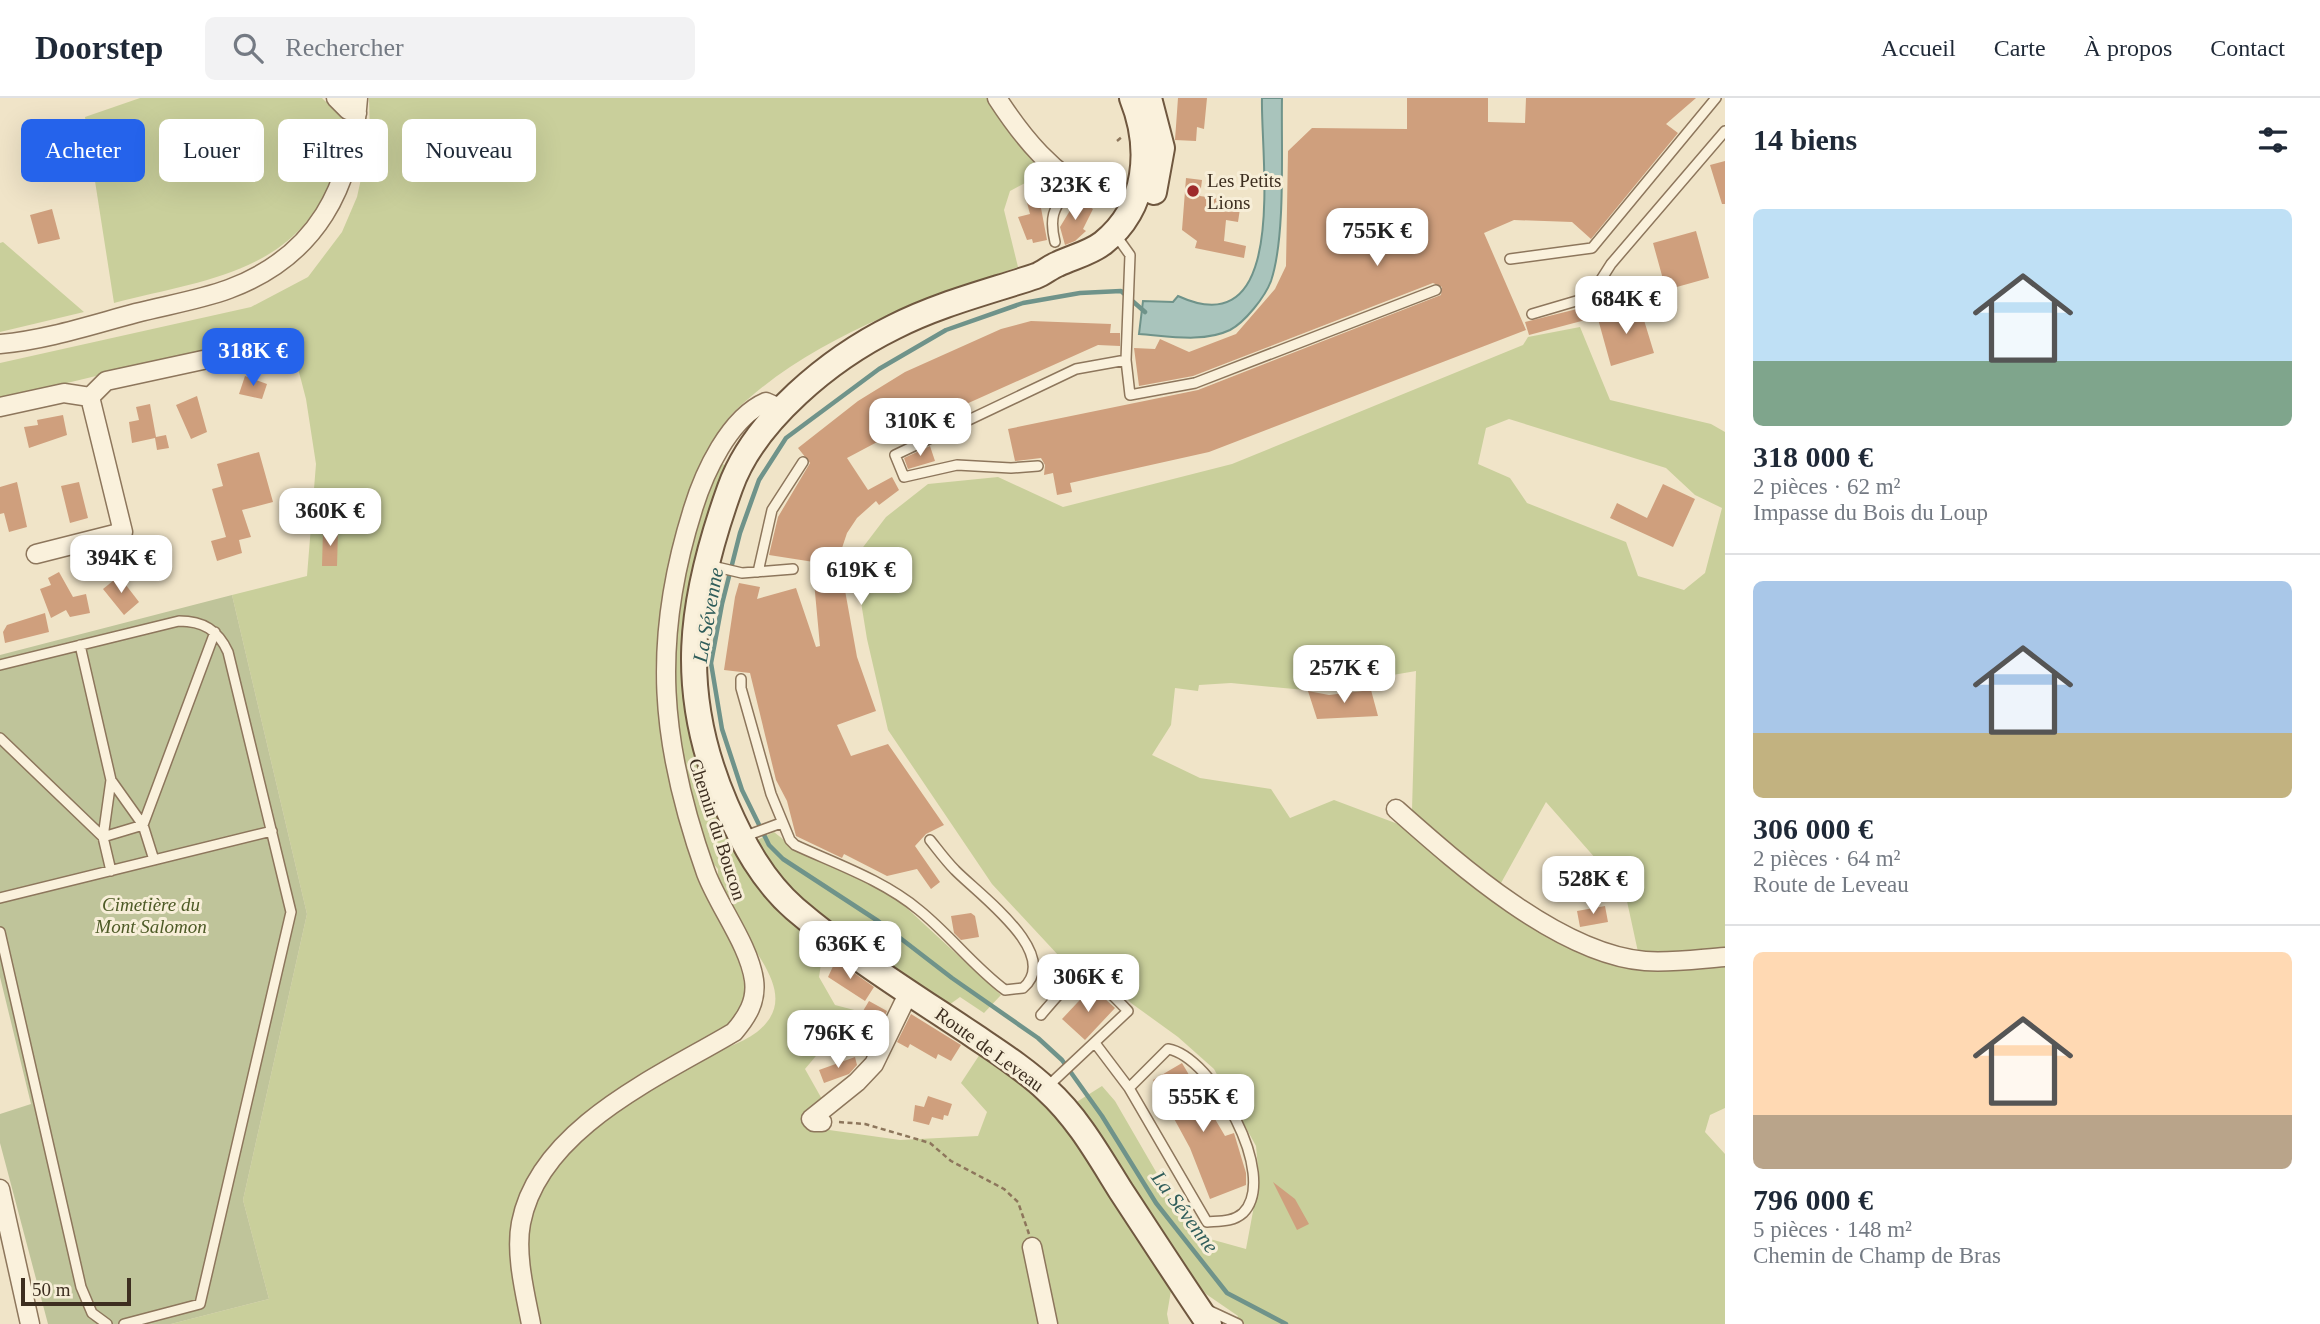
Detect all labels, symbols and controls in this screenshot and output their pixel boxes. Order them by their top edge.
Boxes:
search box [205,17,695,80]
icon: search [229,29,267,67]
text: Doorstep [35,30,163,66]
text: Rechercher [285,33,404,62]
text: Accueil [1881,35,1956,61]
text: Carte [1994,35,2046,61]
text: À propos [2084,35,2172,61]
text: Contact [2210,35,2285,61]
chip: Acheter [21,119,145,182]
chip: Louer [159,119,264,182]
chip: Filtres [278,119,388,182]
chip: Nouveau [402,119,536,182]
icon: filters [2254,121,2292,159]
text: 14 biens [1753,123,1857,156]
pin: 323K € [1018,162,1132,222]
place label: Les Petits Lions [1207,170,1281,213]
text: 323K € [1040,172,1110,197]
marker: Les Petits Lions [1185,183,1201,199]
pin: 755K € [1320,208,1434,268]
text: 755K € [1342,218,1412,243]
icon: home [1960,255,2086,381]
pin: 684K € [1569,276,1683,336]
text: 684K € [1591,286,1661,311]
pin: 318K € [196,328,310,388]
text: 318K € [218,338,288,363]
pin: 310K € [863,398,977,458]
text: 310K € [885,408,955,433]
text: 318 000 € [1753,440,1873,473]
text: 2 pièces · 62 m² [1753,474,1900,499]
pin: 360K € [273,489,387,548]
text: 360K € [295,498,365,523]
text: Impasse du Bois du Loup [1753,500,1988,525]
pin: 394K € [64,536,178,595]
text: 394K € [86,545,156,570]
pin: 619K € [804,547,918,607]
text: 619K € [826,557,896,582]
water label: La Sévenne [688,566,728,665]
icon: home [1960,627,2086,753]
pin: 257K € [1287,646,1401,705]
text: 257K € [1309,655,1379,680]
street label: Chemin du Boucon [685,756,750,903]
text: 306 000 € [1753,812,1873,845]
text: 2 pièces · 64 m² [1753,846,1900,871]
pin: 528K € [1536,856,1650,916]
text: 528K € [1558,866,1628,891]
text: Route de Leveau [1753,872,1909,897]
park label: Cimetière du Mont Salomon [94,894,207,937]
pin: 636K € [793,922,907,981]
text: 636K € [815,931,885,956]
pin: 306K € [1031,954,1145,1014]
text: 306K € [1053,964,1123,989]
icon: home [1960,998,2086,1124]
street label: Route de Leveau [931,1003,1048,1096]
pin: 796K € [781,1010,895,1070]
text: 796K € [803,1020,873,1045]
pin: 555K € [1146,1074,1260,1134]
text: 555K € [1168,1084,1238,1109]
water label: La Sévenne [1146,1166,1224,1258]
text: 796 000 € [1753,1183,1873,1216]
text: 5 pièces · 148 m² [1753,1217,1912,1242]
text: Chemin de Champ de Bras [1753,1243,2001,1268]
scale bar [21,1275,131,1307]
text: 50 m [32,1279,71,1300]

